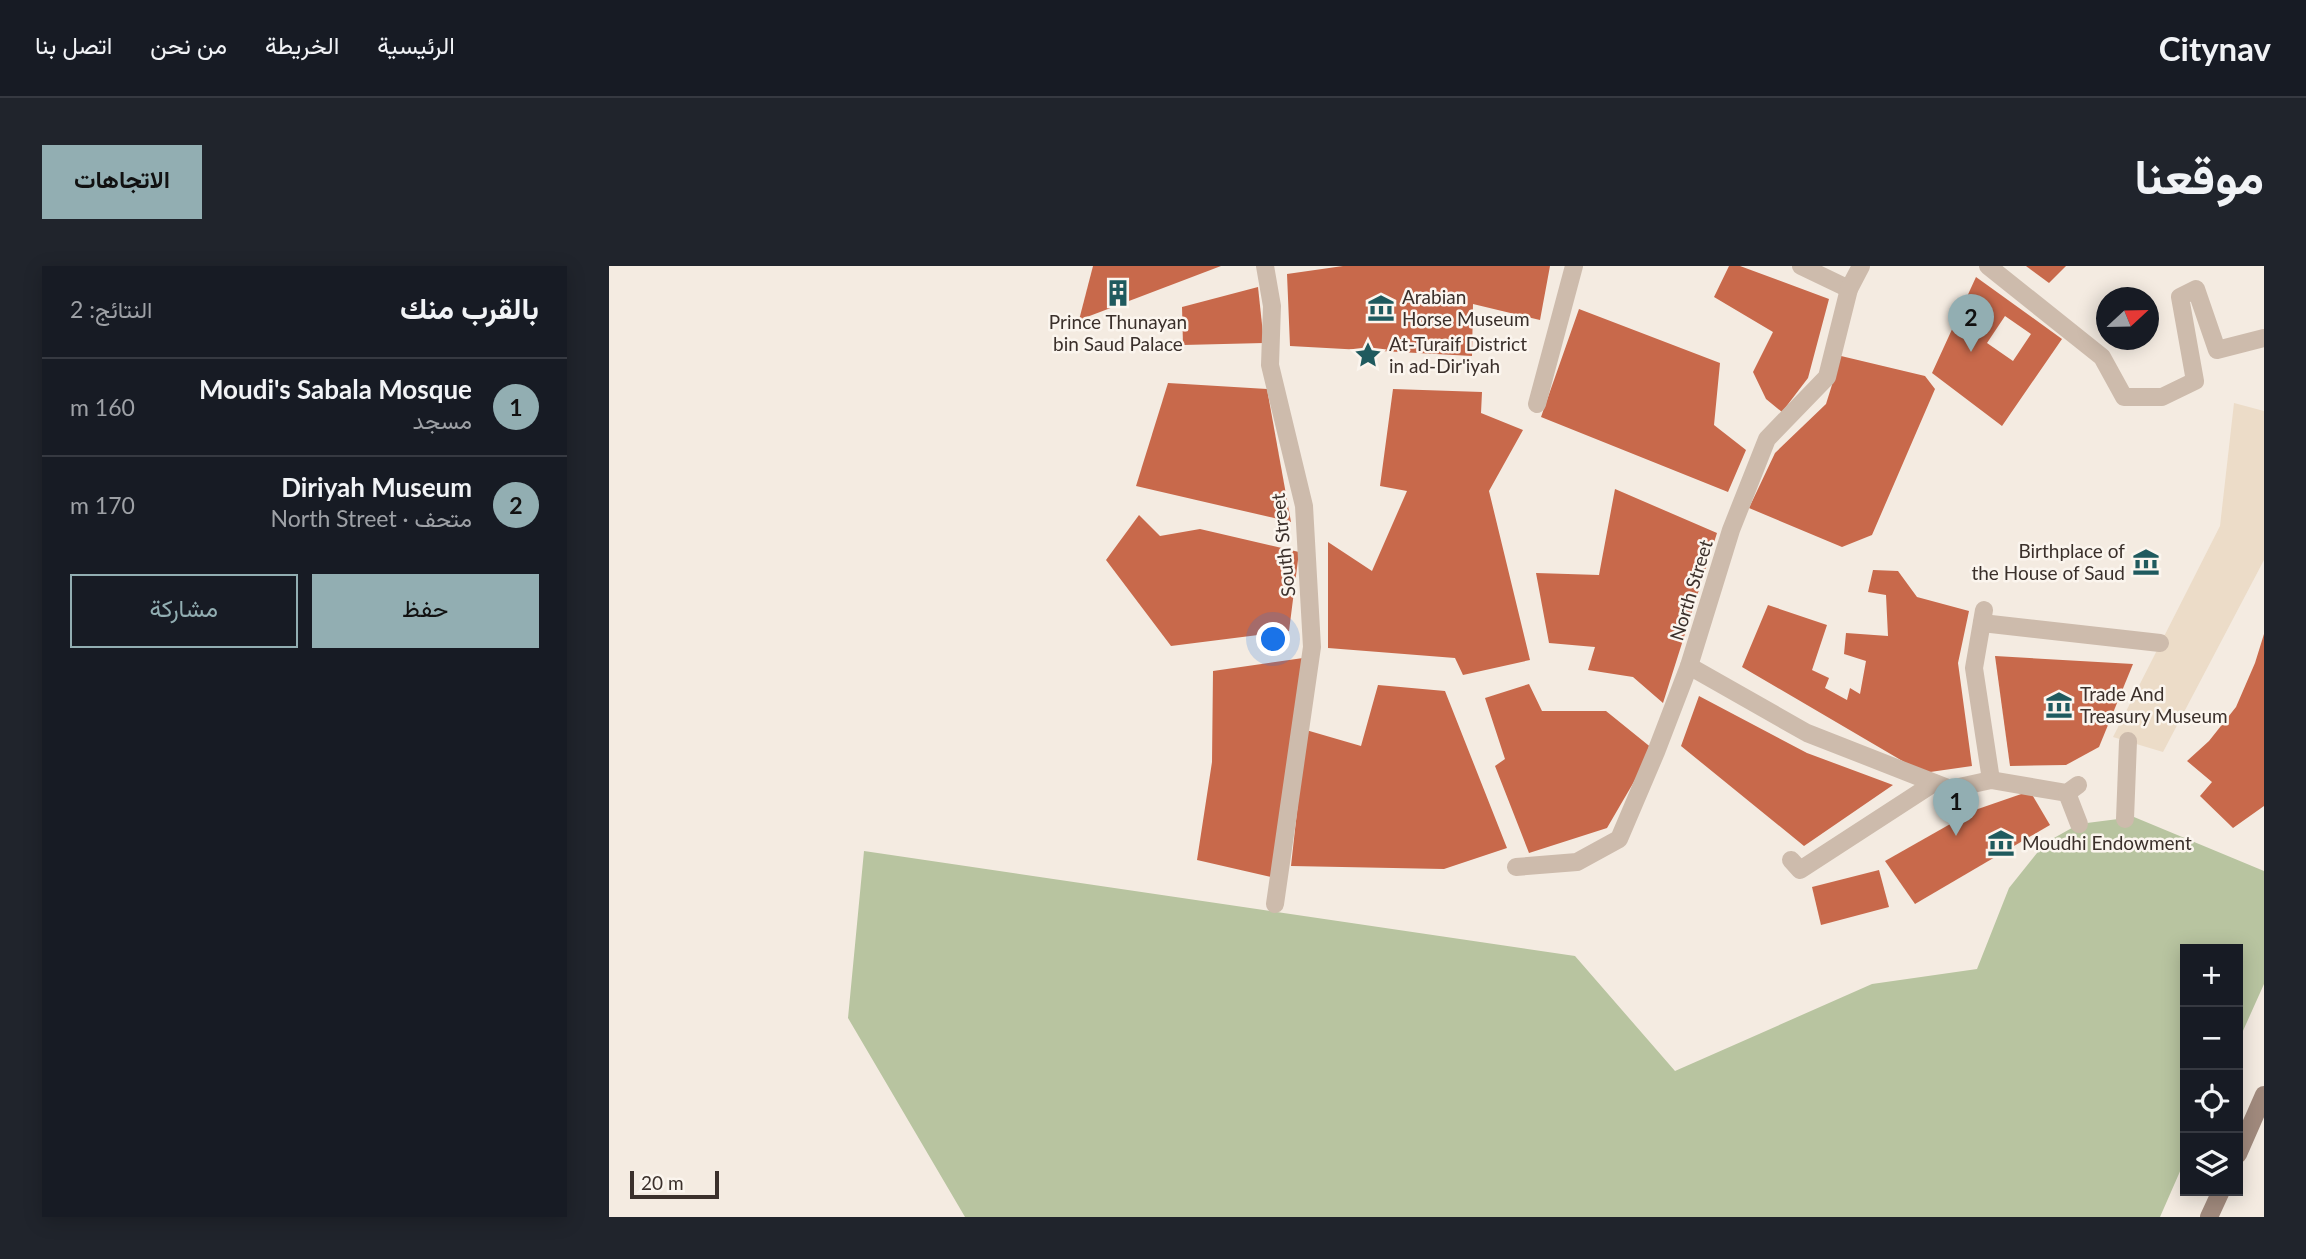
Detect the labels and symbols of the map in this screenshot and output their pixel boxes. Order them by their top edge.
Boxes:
building icon: Prince Thunayan bin Saud Palace [1103,278,1133,308]
place label: Arabian Horse Museum [1402,285,1530,330]
north arrow [2096,287,2159,350]
museum icon: Arabian Horse Museum [1366,293,1396,323]
pin: 2 [1948,294,1994,352]
place label: Prince Thunayan bin Saud Palace [1049,310,1187,355]
place label: At-Turaif District in ad-Dir'iyah [1389,332,1527,377]
place icon: At-Turaif District in ad-Dir'iyah [1353,340,1383,370]
street label: South Street [1266,492,1299,598]
street label: North Street [1664,536,1717,643]
place label: Birthplace of the House of Saud [1971,539,2125,584]
museum icon: Birthplace of the House of Saud [2131,547,2161,577]
your location [1256,622,1290,656]
place label: Trade And Treasury Museum [2080,682,2228,727]
museum icon: Trade And Treasury Museum [2044,690,2074,720]
pin: 1 [1933,778,1979,836]
museum icon: Moudhi Endowment [1986,828,2016,858]
place label: Moudhi Endowment [2022,831,2192,854]
scale bar [630,1168,719,1200]

